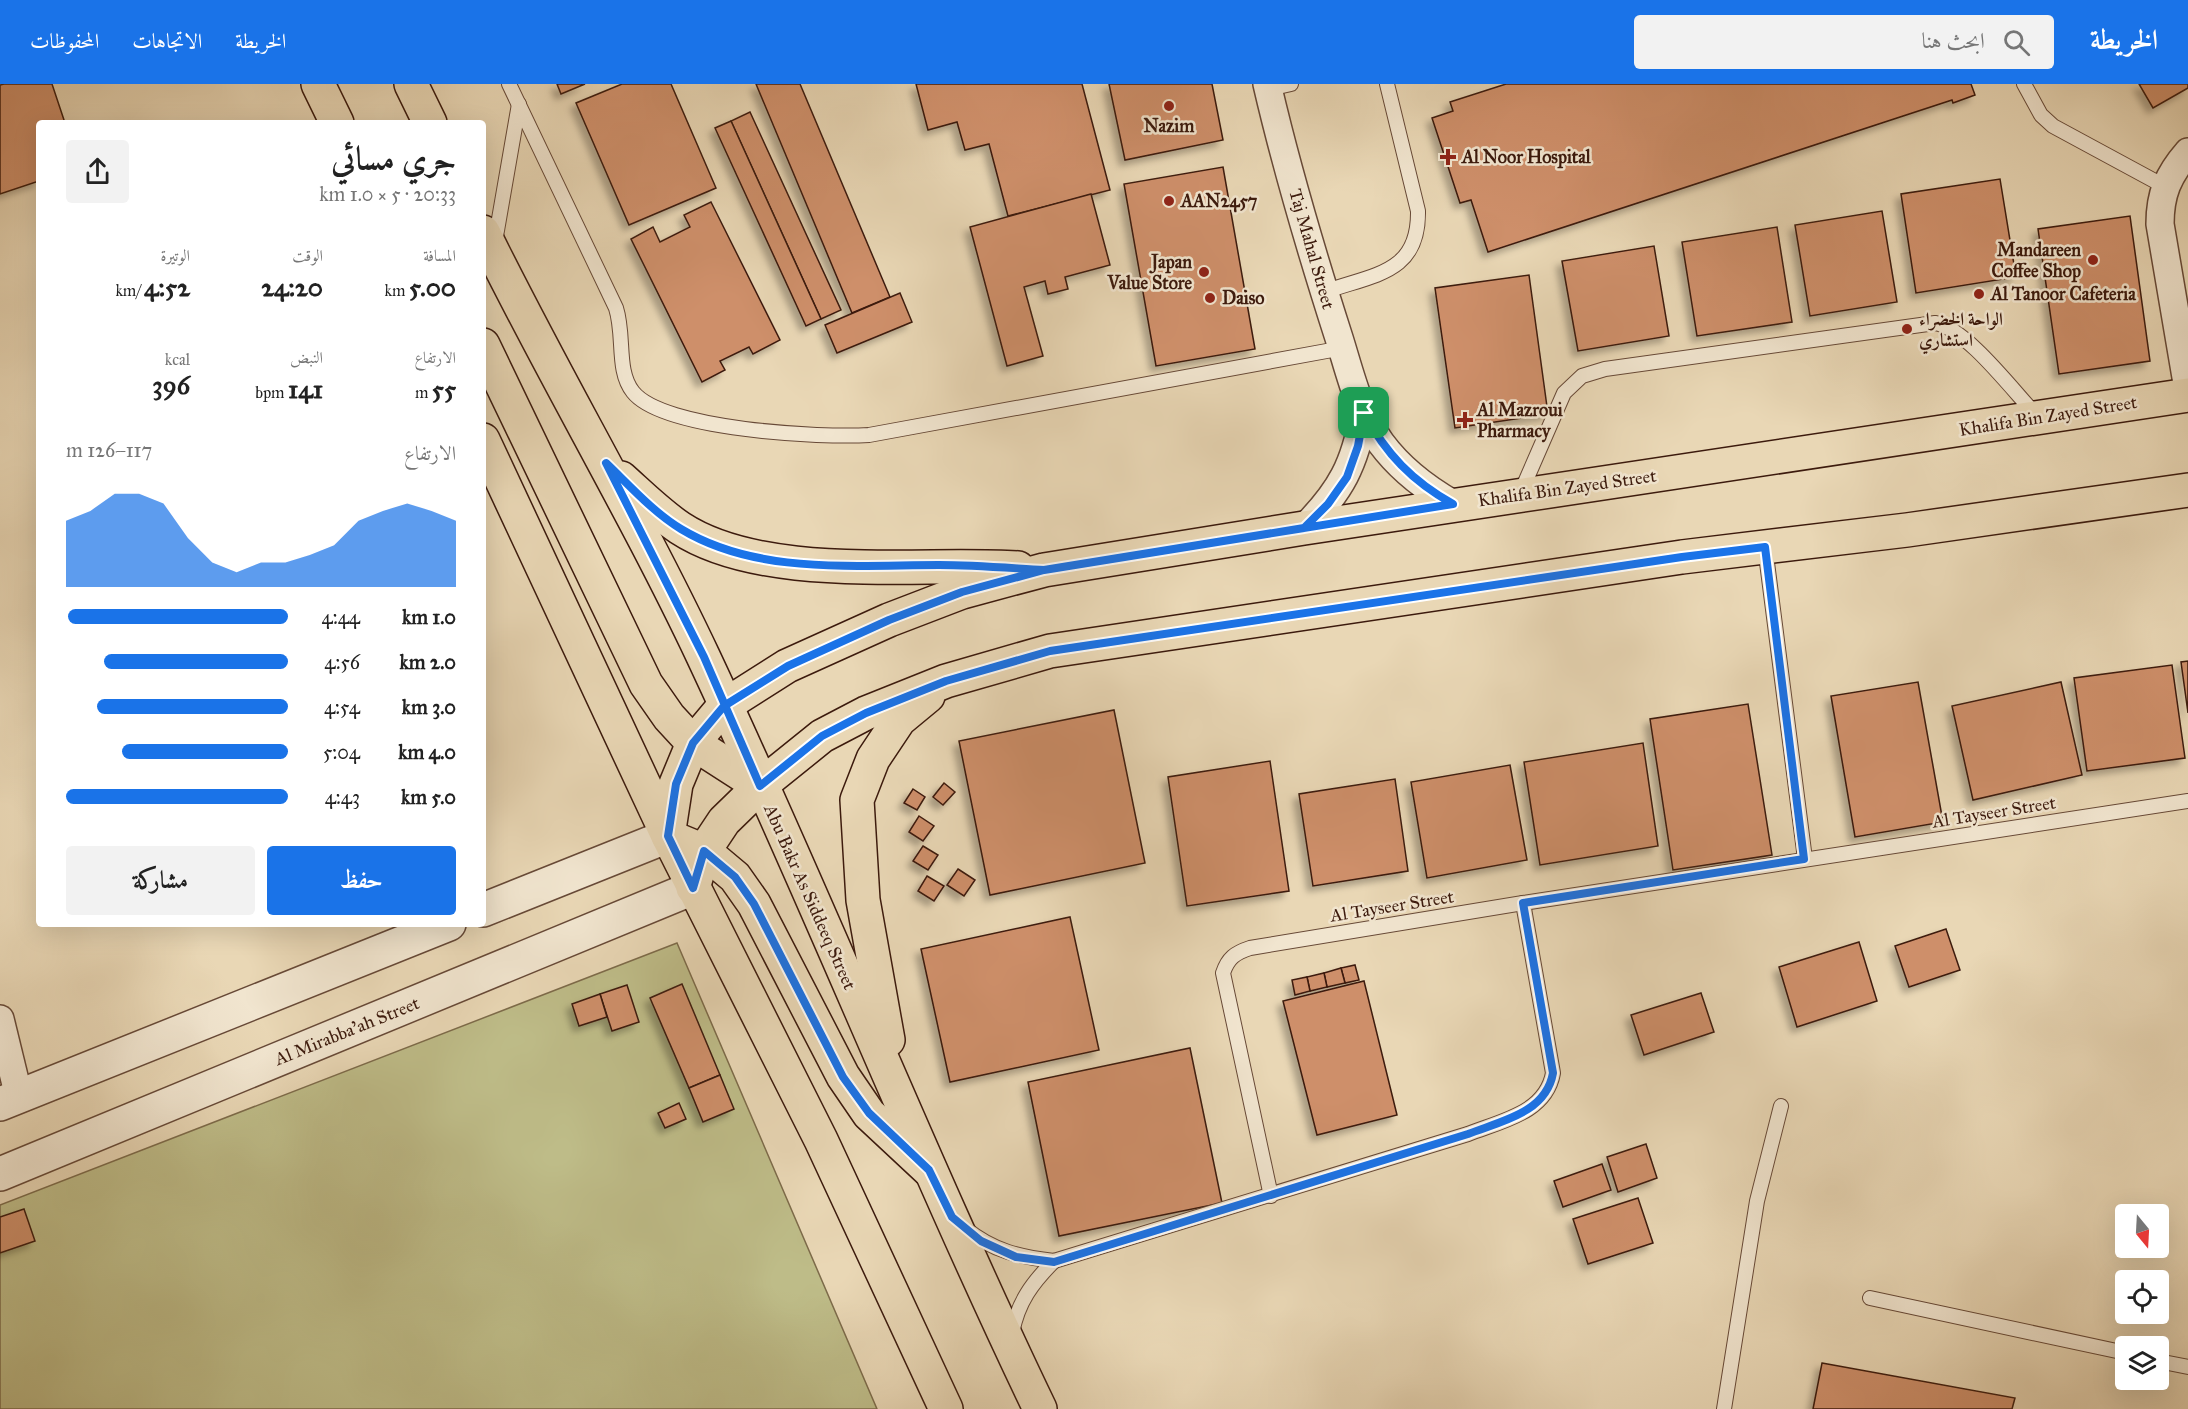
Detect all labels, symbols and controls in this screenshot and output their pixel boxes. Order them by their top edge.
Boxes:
search box [1634,15,2054,69]
text: الخريطة [2090,22,2158,57]
icon: search [2000,26,2033,59]
text: ابحث هنا [1921,27,1985,54]
text: المحفوظات [30,28,99,54]
text: الاتجاهات [132,28,202,54]
text: الخريطة [235,28,286,54]
marker: Nazim [1162,99,1176,113]
place label: Nazim [1144,115,1195,137]
text: جري مسائي [331,139,456,179]
button: share [66,140,129,203]
place label: Al Noor Hospital [1461,146,1592,169]
marker: Al Noor Hospital [1439,148,1457,166]
text: 20:33 · 5 × 1.0 km [319,182,456,206]
street label: Taj Mahal Street [1284,186,1340,312]
place label: AAN2457 [1180,190,1258,213]
marker: AAN2457 [1162,194,1176,208]
place label: Mandareen Coffee Shop [1991,239,2081,283]
text: الوتيرة [160,246,190,265]
text: الوقت [292,246,323,265]
text: المسافة [423,246,456,265]
place label: Japan Value Store [1107,251,1192,294]
marker: Mandareen Coffee Shop [2086,253,2100,267]
marker: Japan Value Store [1197,265,1211,279]
text: 4:52 [144,271,190,303]
text: 24:20 [261,271,323,303]
text: 5.00 [409,271,456,303]
text: /km [115,281,144,300]
text: km [385,281,409,300]
place label: Al Tanoor Cafeteria [1990,283,2136,305]
place label: Daiso [1222,287,1265,309]
marker: Al Tanoor Cafeteria [1972,287,1986,301]
marker: Daiso [1203,291,1217,305]
place label: الواحة الخضراء استشاري [1919,308,2003,355]
marker: الواحة الخضراء استشاري [1900,322,1914,336]
text: النبض [290,348,323,367]
text: الارتفاع [414,348,456,367]
text: kcal [165,350,190,369]
text: 396 [152,369,190,401]
text: 141 [288,373,323,405]
text: 55 [432,373,456,405]
text: bpm [255,383,288,402]
text: m [415,383,432,402]
pin [1338,387,1389,438]
street label: Khalifa Bin Zayed Street [1957,391,2139,441]
icon: arrive [1347,396,1380,429]
place label: Al Mazroui Pharmacy [1476,399,1564,443]
marker: Al Mazroui Pharmacy [1458,413,1472,427]
text: 117–126 m [66,438,152,462]
text: الارتفاع [404,441,456,465]
street label: Khalifa Bin Zayed Street [1476,464,1658,511]
text: 4:44 [322,605,360,629]
text: 1.0 km [402,605,456,629]
text: 4:56 [324,650,360,674]
text: 2.0 km [400,650,456,674]
text: 4:54 [324,695,360,719]
text: 3.0 km [402,695,456,719]
text: 5:04 [323,740,360,764]
text: 4.0 km [398,740,456,764]
text: 4:43 [325,785,360,809]
text: 5.0 km [401,785,456,809]
street label: Al Tayseer Street [1930,791,2058,833]
street label: Abu Bakr As Siddeeq Street [758,800,861,994]
button: مشاركة [66,846,255,915]
button: حفظ [267,846,456,915]
street label: Al Tayseer Street [1328,885,1456,927]
street label: Al Mirabba'ah Street [270,992,423,1070]
north arrow [2115,1204,2169,1258]
map controls [2115,1204,2169,1390]
button: locate [2115,1270,2169,1324]
button: layers [2115,1336,2169,1390]

